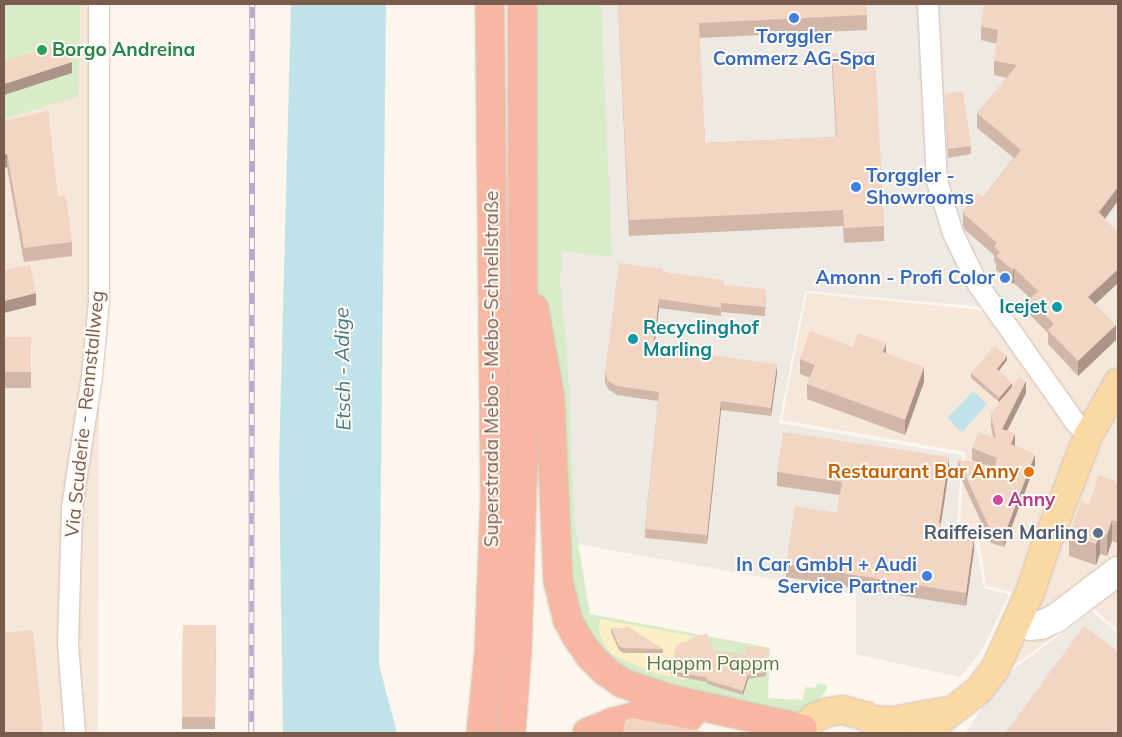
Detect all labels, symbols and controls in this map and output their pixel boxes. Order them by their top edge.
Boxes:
marker: Torggler Commerz AG-Spa [788,12,800,24]
place label: Torggler Commerz AG-Spa [713,26,875,70]
place label: Borgo Andreina [52,39,195,61]
marker: Borgo Andreina [36,44,48,56]
place label: Torggler - Showrooms [866,165,974,209]
marker: Torggler - Showrooms [850,181,862,193]
street label: Superstrada Mebo - Mebo-Schnellstraße [481,191,503,547]
place label: Amonn - Profi Color [815,267,995,289]
marker: Amonn - Profi Color [999,272,1011,284]
street label: Via Scuderie - Rennstallweg [61,289,109,539]
place label: Icejet [999,296,1047,318]
marker: Icejet [1051,301,1063,313]
water label: Etsch - Adige [329,307,355,431]
place label: Recyclinghof Marling [643,317,759,361]
marker: Recyclinghof Marling [627,333,639,345]
place label: Restaurant Bar Anny [828,461,1019,483]
marker: Restaurant Bar Anny [1023,466,1035,478]
place label: Anny [1008,489,1055,511]
marker: Anny [992,494,1004,506]
place label: Raiffeisen Marling [924,522,1088,544]
marker: Raiffeisen Marling [1092,527,1104,539]
place label: In Car GmbH + Audi Service Partner [736,554,917,598]
marker: In Car GmbH + Audi Service Partner [921,570,933,582]
park label: Happm Pappm [646,653,780,675]

